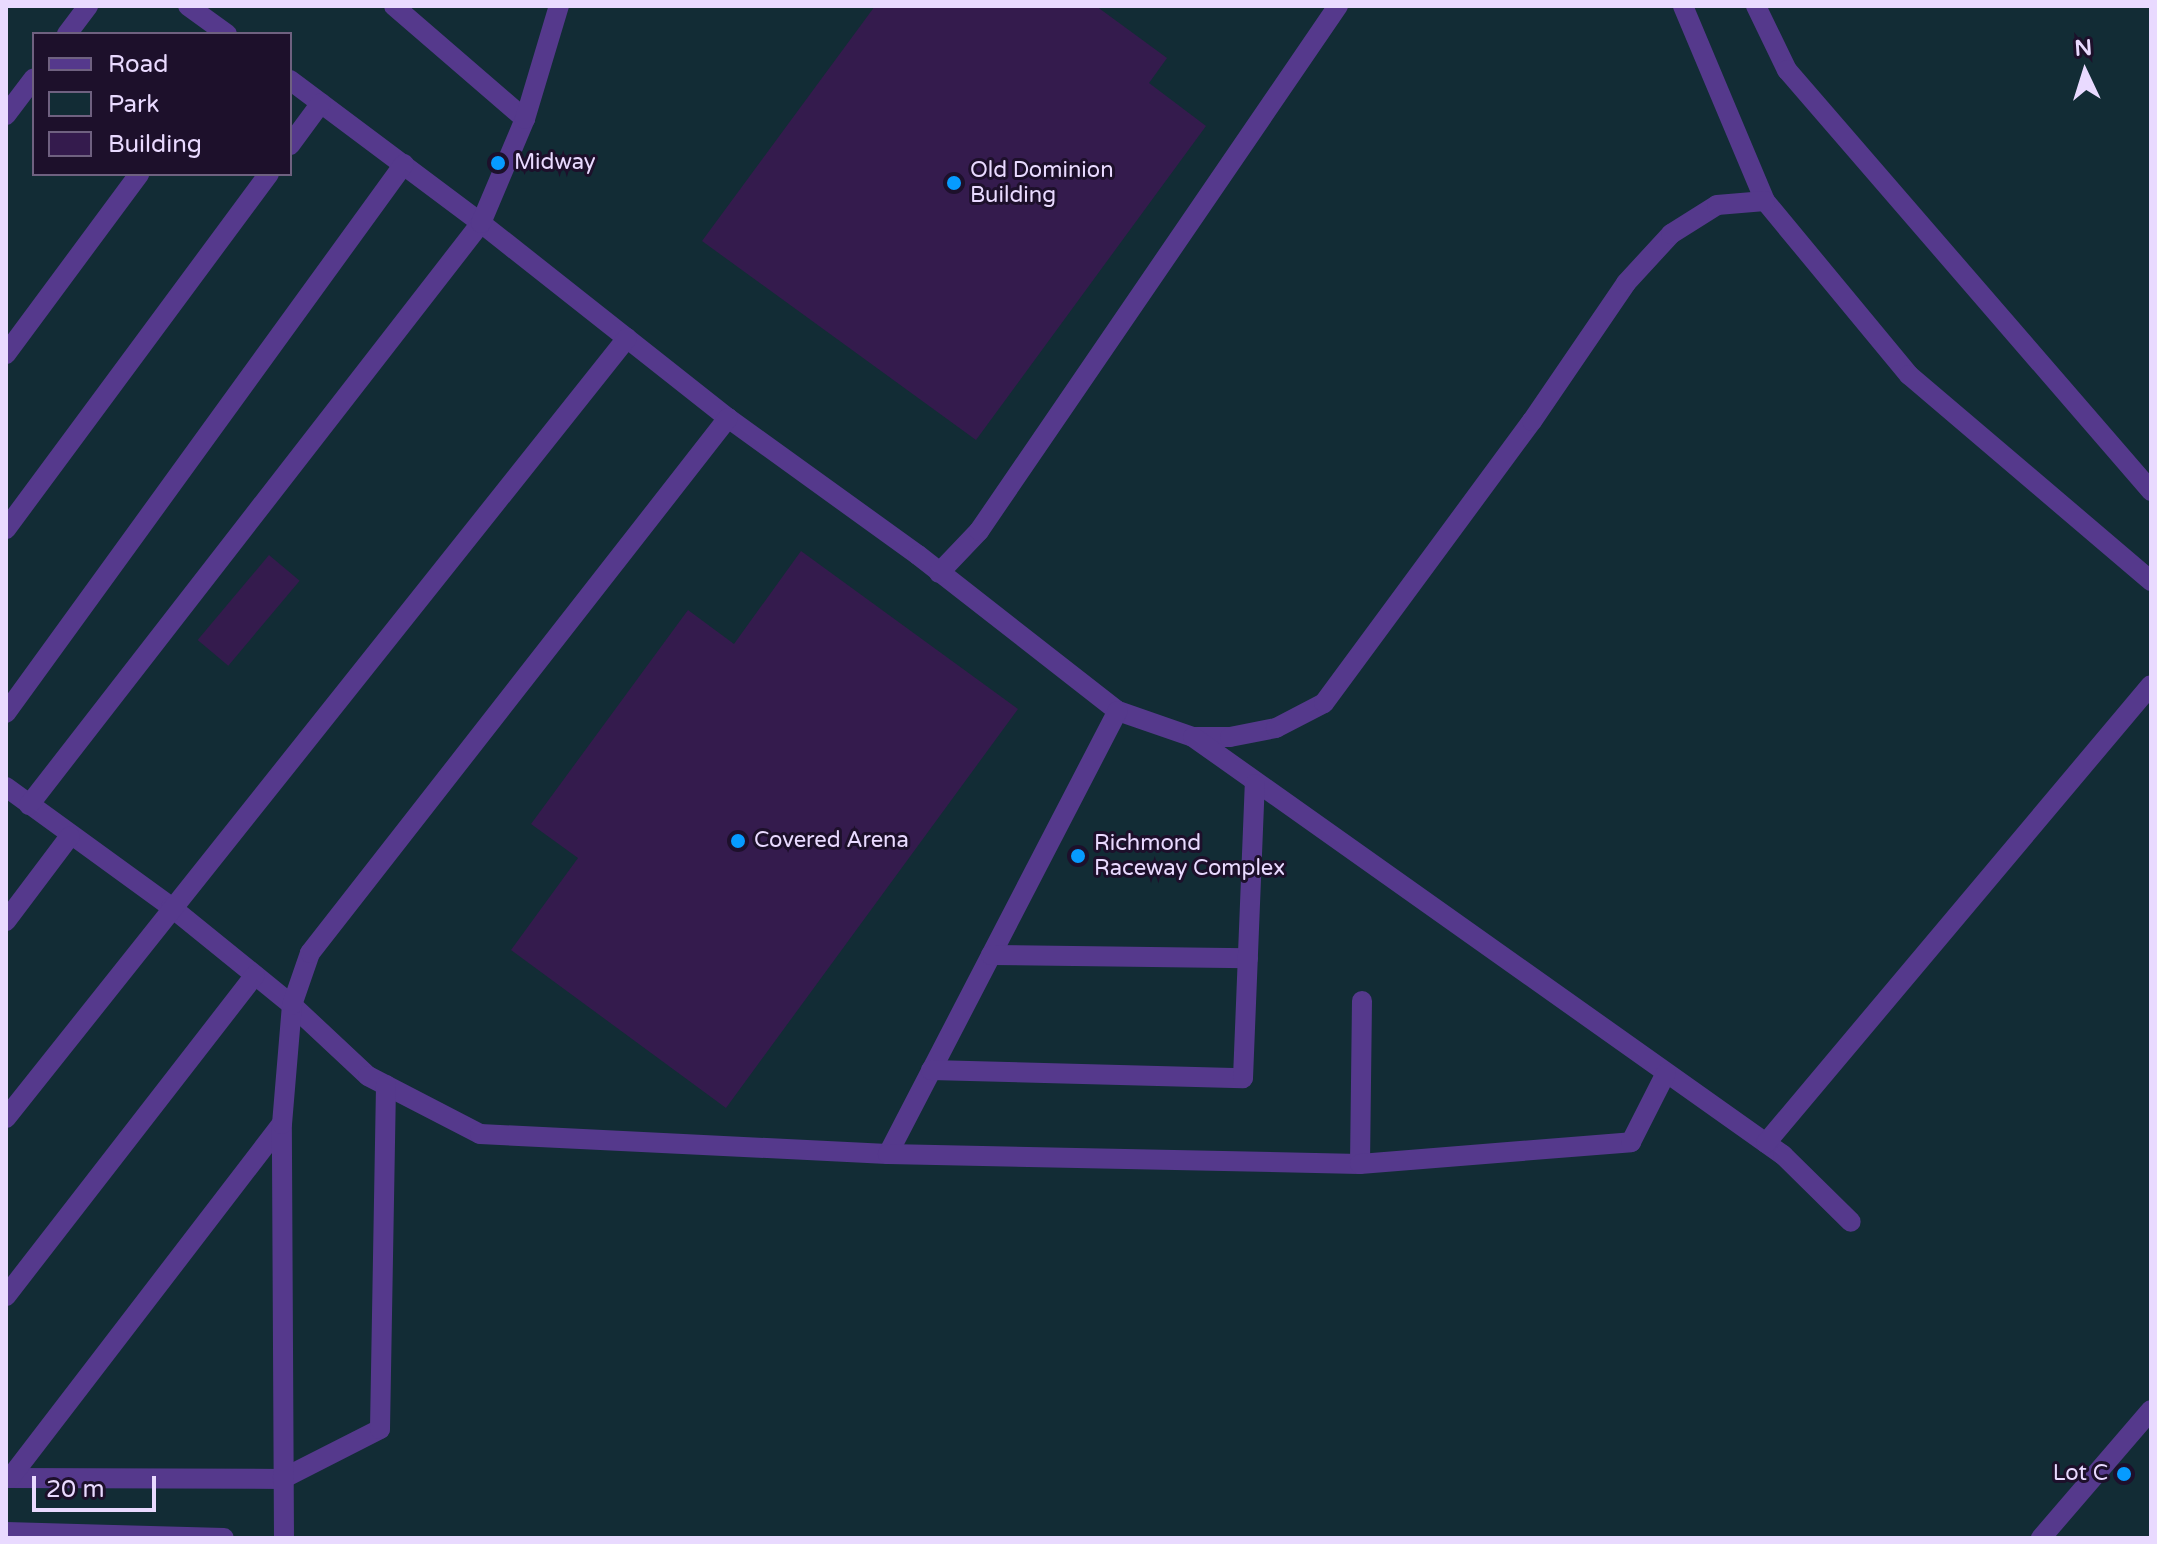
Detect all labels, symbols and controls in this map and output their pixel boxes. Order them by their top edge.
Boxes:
legend [32,32,292,176]
north arrow [2045,32,2125,112]
text: N [2074,34,2093,62]
text: Road [108,50,168,79]
text: Park [108,90,159,119]
text: Building [108,130,202,159]
place label: Midway [514,150,596,176]
marker: Midway [489,154,507,172]
place label: Old Dominion Building [970,157,1114,208]
marker: Old Dominion Building [945,174,963,192]
place label: Covered Arena [754,828,909,854]
place label: Richmond Raceway Complex [1094,830,1285,882]
marker: Covered Arena [729,832,747,850]
marker: Richmond Raceway Complex [1069,847,1087,865]
scale bar [36,1460,160,1510]
place label: Lot C [2053,1461,2108,1487]
marker: Lot C [2115,1465,2133,1483]
text: 20 m [46,1475,104,1504]

